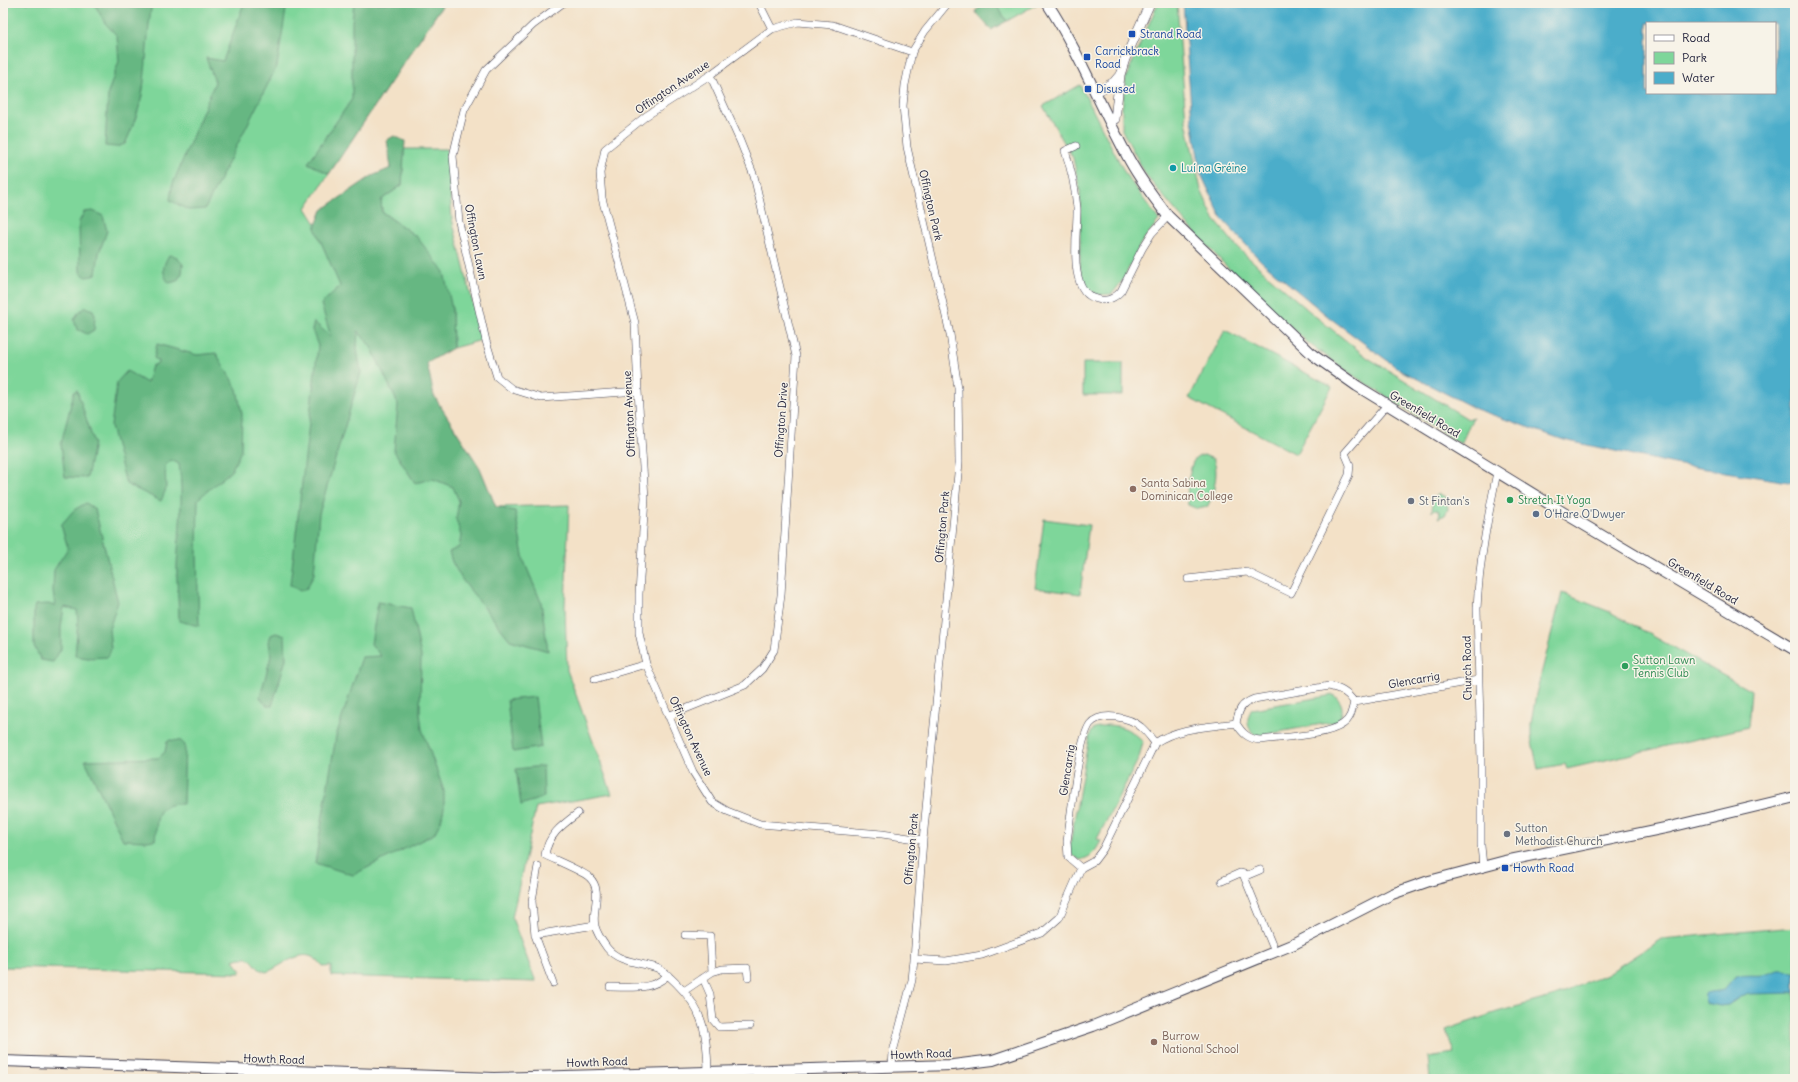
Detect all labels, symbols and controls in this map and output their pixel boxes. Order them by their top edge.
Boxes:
legend [1646,22,1776,94]
place label: Strand Road [1140,27,1202,41]
marker: Strand Road [1127,29,1137,39]
text: Road [1682,30,1710,45]
place label: Carrickbrack Road [1095,44,1159,71]
text: Park [1682,50,1707,65]
marker: Carrickbrack Road [1082,52,1092,62]
street label: Offington Avenue [632,57,712,117]
text: Water [1682,70,1715,85]
place label: Disused [1096,82,1136,96]
marker: Disused [1083,84,1093,94]
place label: Luí na Gréine [1181,161,1246,175]
marker: Luí na Gréine [1168,163,1178,173]
street label: Offington Park [916,168,946,242]
street label: Offington Lawn [462,203,490,281]
street label: Offington Avenue [620,370,638,458]
street label: Offington Drive [771,382,791,458]
street label: Greenfield Road [1387,387,1463,441]
place label: Santa Sabina Dominican College [1141,476,1233,503]
marker: Santa Sabina Dominican College [1128,484,1138,494]
street label: Offington Park [932,490,952,564]
place label: Stretch It Yoga [1518,493,1591,507]
place label: St Fintan's [1419,494,1470,508]
marker: Stretch It Yoga [1505,495,1515,505]
marker: St Fintan's [1406,496,1416,506]
place label: O'Hare O'Dwyer [1544,507,1626,521]
marker: O'Hare O'Dwyer [1531,509,1541,519]
street label: Greenfield Road [1665,554,1741,608]
street label: Church Road [1459,635,1475,700]
place label: Sutton Lawn Tennis Club [1633,653,1695,680]
marker: Sutton Lawn Tennis Club [1620,661,1630,671]
street label: Glencarrig [1387,669,1441,691]
street label: Offington Avenue [666,694,716,778]
street label: Glencarrig [1056,743,1078,797]
street label: Offington Park [901,812,921,886]
place label: Sutton Methodist Church [1515,821,1603,848]
marker: Sutton Methodist Church [1502,829,1512,839]
place label: Howth Road [1513,861,1575,875]
marker: Howth Road [1500,863,1510,873]
place label: Burrow National School [1162,1029,1239,1056]
marker: Burrow National School [1149,1037,1159,1047]
street label: Howth Road [890,1046,952,1062]
street label: Howth Road [243,1051,305,1067]
street label: Howth Road [566,1054,628,1070]

